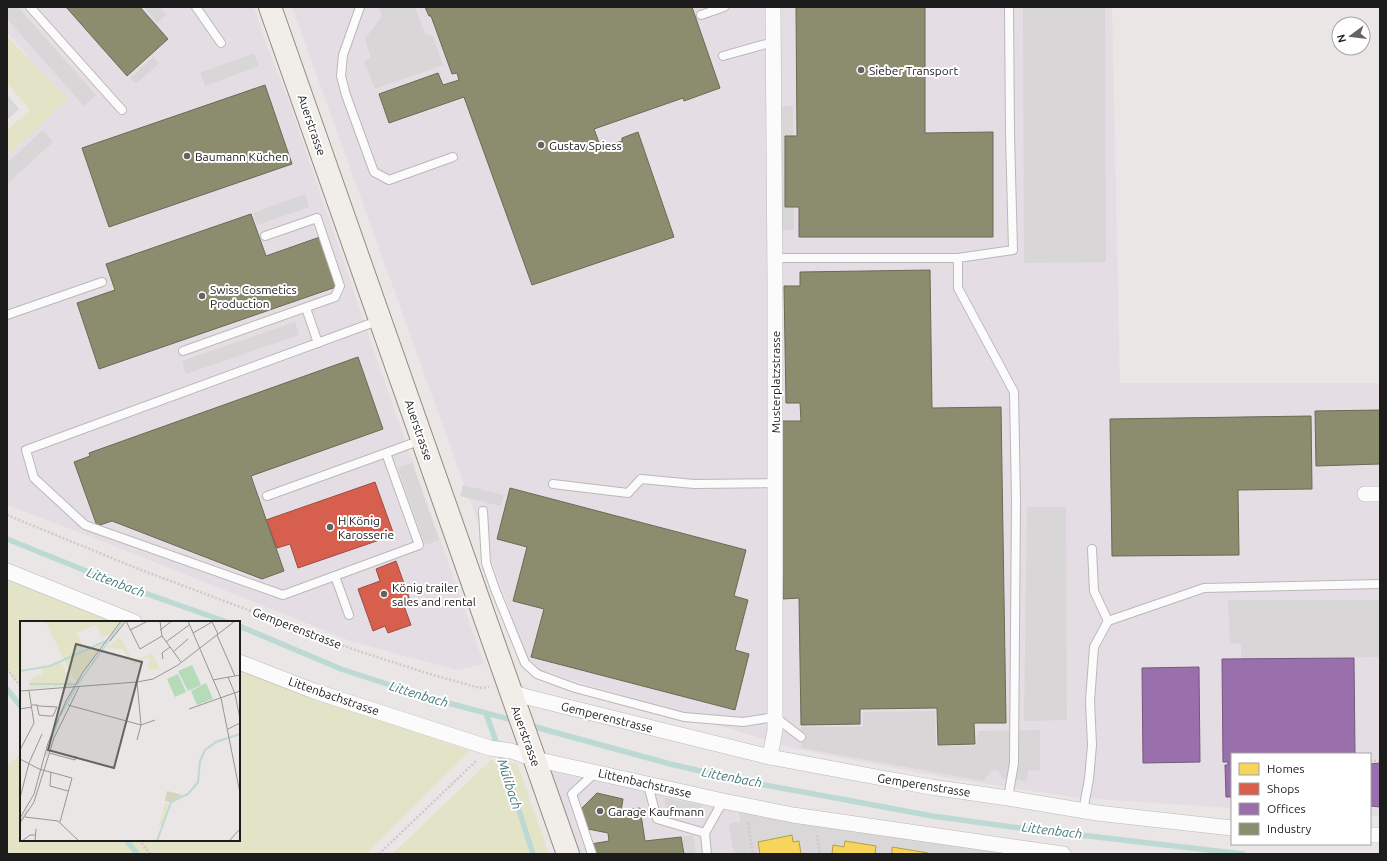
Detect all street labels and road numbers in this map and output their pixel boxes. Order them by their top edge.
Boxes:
street label: Auerstrasse [296,93,328,157]
street label: Musterplatzstrasse [769,331,782,433]
street label: Auerstrasse [403,398,435,462]
street label: Gemperenstrasse [251,605,343,651]
street label: Littenbachstrasse [287,674,381,718]
street label: Gemperenstrasse [560,699,654,735]
street label: Auerstrasse [509,704,543,768]
street label: Littenbachstrasse [597,766,693,800]
street label: Gemperenstrasse [876,771,972,799]

